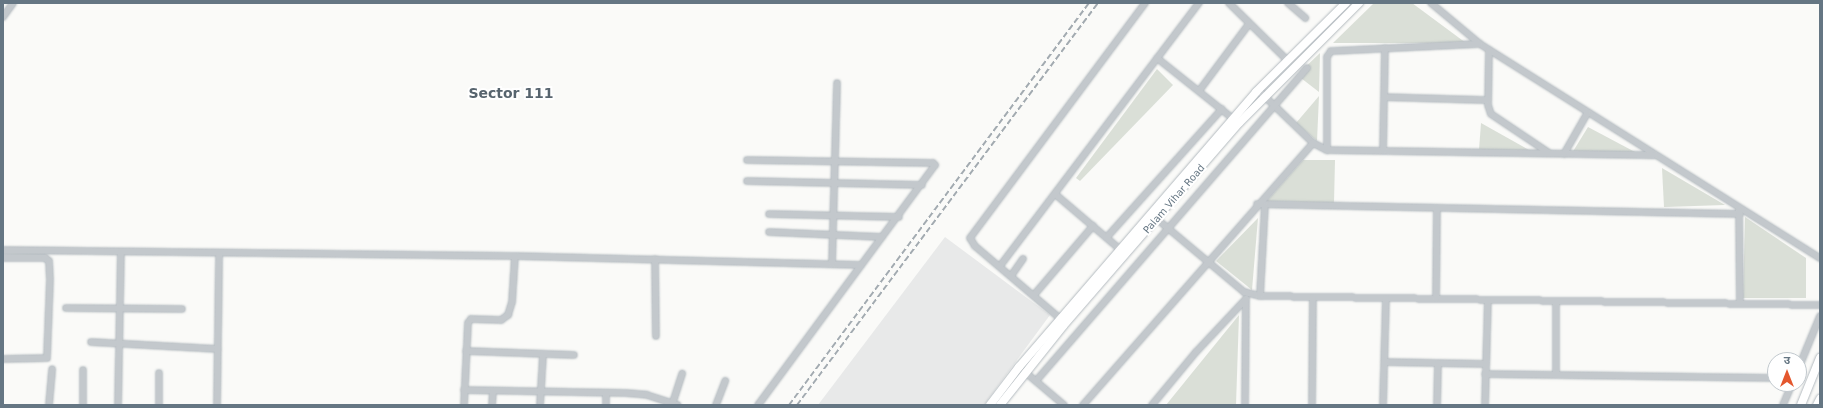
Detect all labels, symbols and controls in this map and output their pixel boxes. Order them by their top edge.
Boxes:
district label: Sector 111 [468,85,554,101]
street label: Palam Vihar Road [1141,162,1207,236]
north arrow [1767,352,1807,392]
text: उ [1784,354,1790,367]

